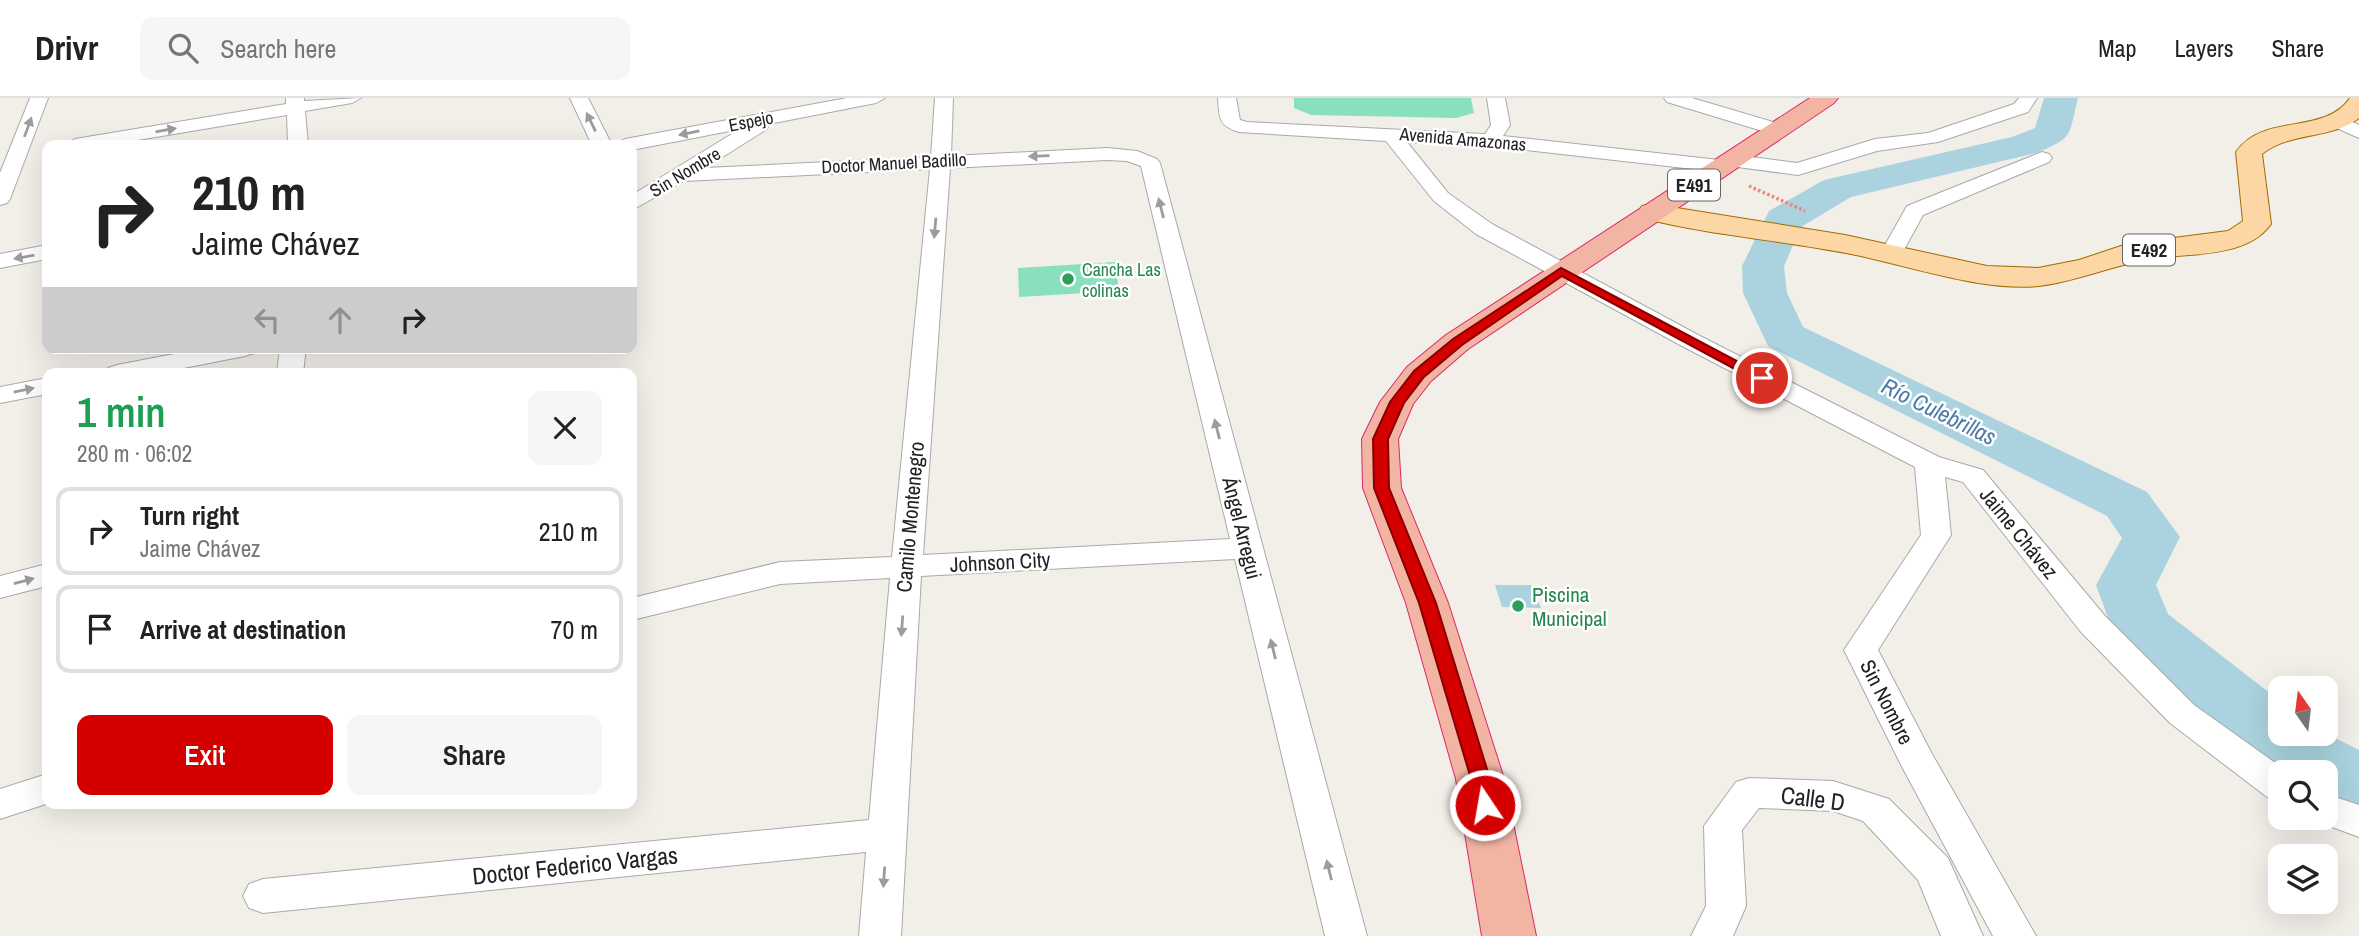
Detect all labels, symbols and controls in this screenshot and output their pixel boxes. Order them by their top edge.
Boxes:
search box [140,17,630,80]
text: Drivr [35,26,98,70]
icon: search [164,29,202,67]
text: Search here [220,31,336,66]
text: Map [2098,32,2136,64]
text: Layers [2174,32,2233,64]
text: Share [2271,32,2324,64]
street label: Espejo [726,104,776,138]
one-way arrow [585,112,596,132]
one-way arrow [23,116,34,137]
street label: Avenida Amazonas [1398,121,1527,157]
one-way arrow [155,124,177,135]
one-way arrow [678,128,700,139]
street label: Sin Nombre [645,141,725,203]
street label: Doctor Manuel Badillo [821,147,967,179]
one-way arrow [1027,151,1049,162]
text: 210 m [192,159,306,225]
icon: right [77,168,168,259]
road number: E491 [1668,170,1720,200]
one-way arrow [1155,197,1166,219]
one-way arrow [929,217,940,239]
text: Jaime Chávez [192,222,360,265]
road number: E492 [2123,234,2175,266]
one-way arrow [13,251,35,262]
place label: Cancha Las colinas [1082,257,1161,303]
marker: Cancha Las colinas [1060,271,1076,287]
icon: left [248,301,286,339]
icon: ahead [321,301,359,339]
icon: right [394,301,432,339]
pin [1732,348,1792,408]
icon: arrive [1743,359,1781,397]
water label: Río Culebrillas [1877,370,2001,452]
text: 1 min [77,384,166,440]
one-way arrow [13,385,35,396]
button: close [528,391,602,465]
one-way arrow [1211,418,1222,440]
text: 280 m · 06:02 [77,438,192,469]
street label: Camilo Montenegro [889,440,931,594]
street label: Ángel Arregui [1215,473,1269,582]
street label: Jaime Chávez [1973,481,2065,585]
text: Turn right [140,498,239,533]
icon: right [81,512,119,550]
text: 210 m [539,514,598,549]
text: Jaime Chávez [140,533,261,564]
street label: Johnson City [949,545,1051,579]
one-way arrow [13,575,35,586]
place label: Piscina Municipal [1532,580,1607,633]
marker: Piscina Municipal [1510,598,1526,614]
icon: arrive [81,610,119,648]
text: Arrive at destination [140,612,346,647]
text: 70 m [551,612,598,647]
one-way arrow [896,615,907,637]
one-way arrow [1267,638,1278,660]
street label: Sin Nombre [1853,654,1921,750]
north arrow [2268,676,2338,746]
map controls [2268,676,2338,914]
button: Exit [77,715,333,795]
button: Share [347,715,602,795]
button: search [2268,760,2338,830]
position arrow [1448,768,1522,842]
street label: Calle D [1779,778,1847,818]
street label: Doctor Federico Vargas [471,838,679,892]
button: layers [2268,844,2338,914]
one-way arrow [1323,859,1334,881]
one-way arrow [878,866,889,888]

